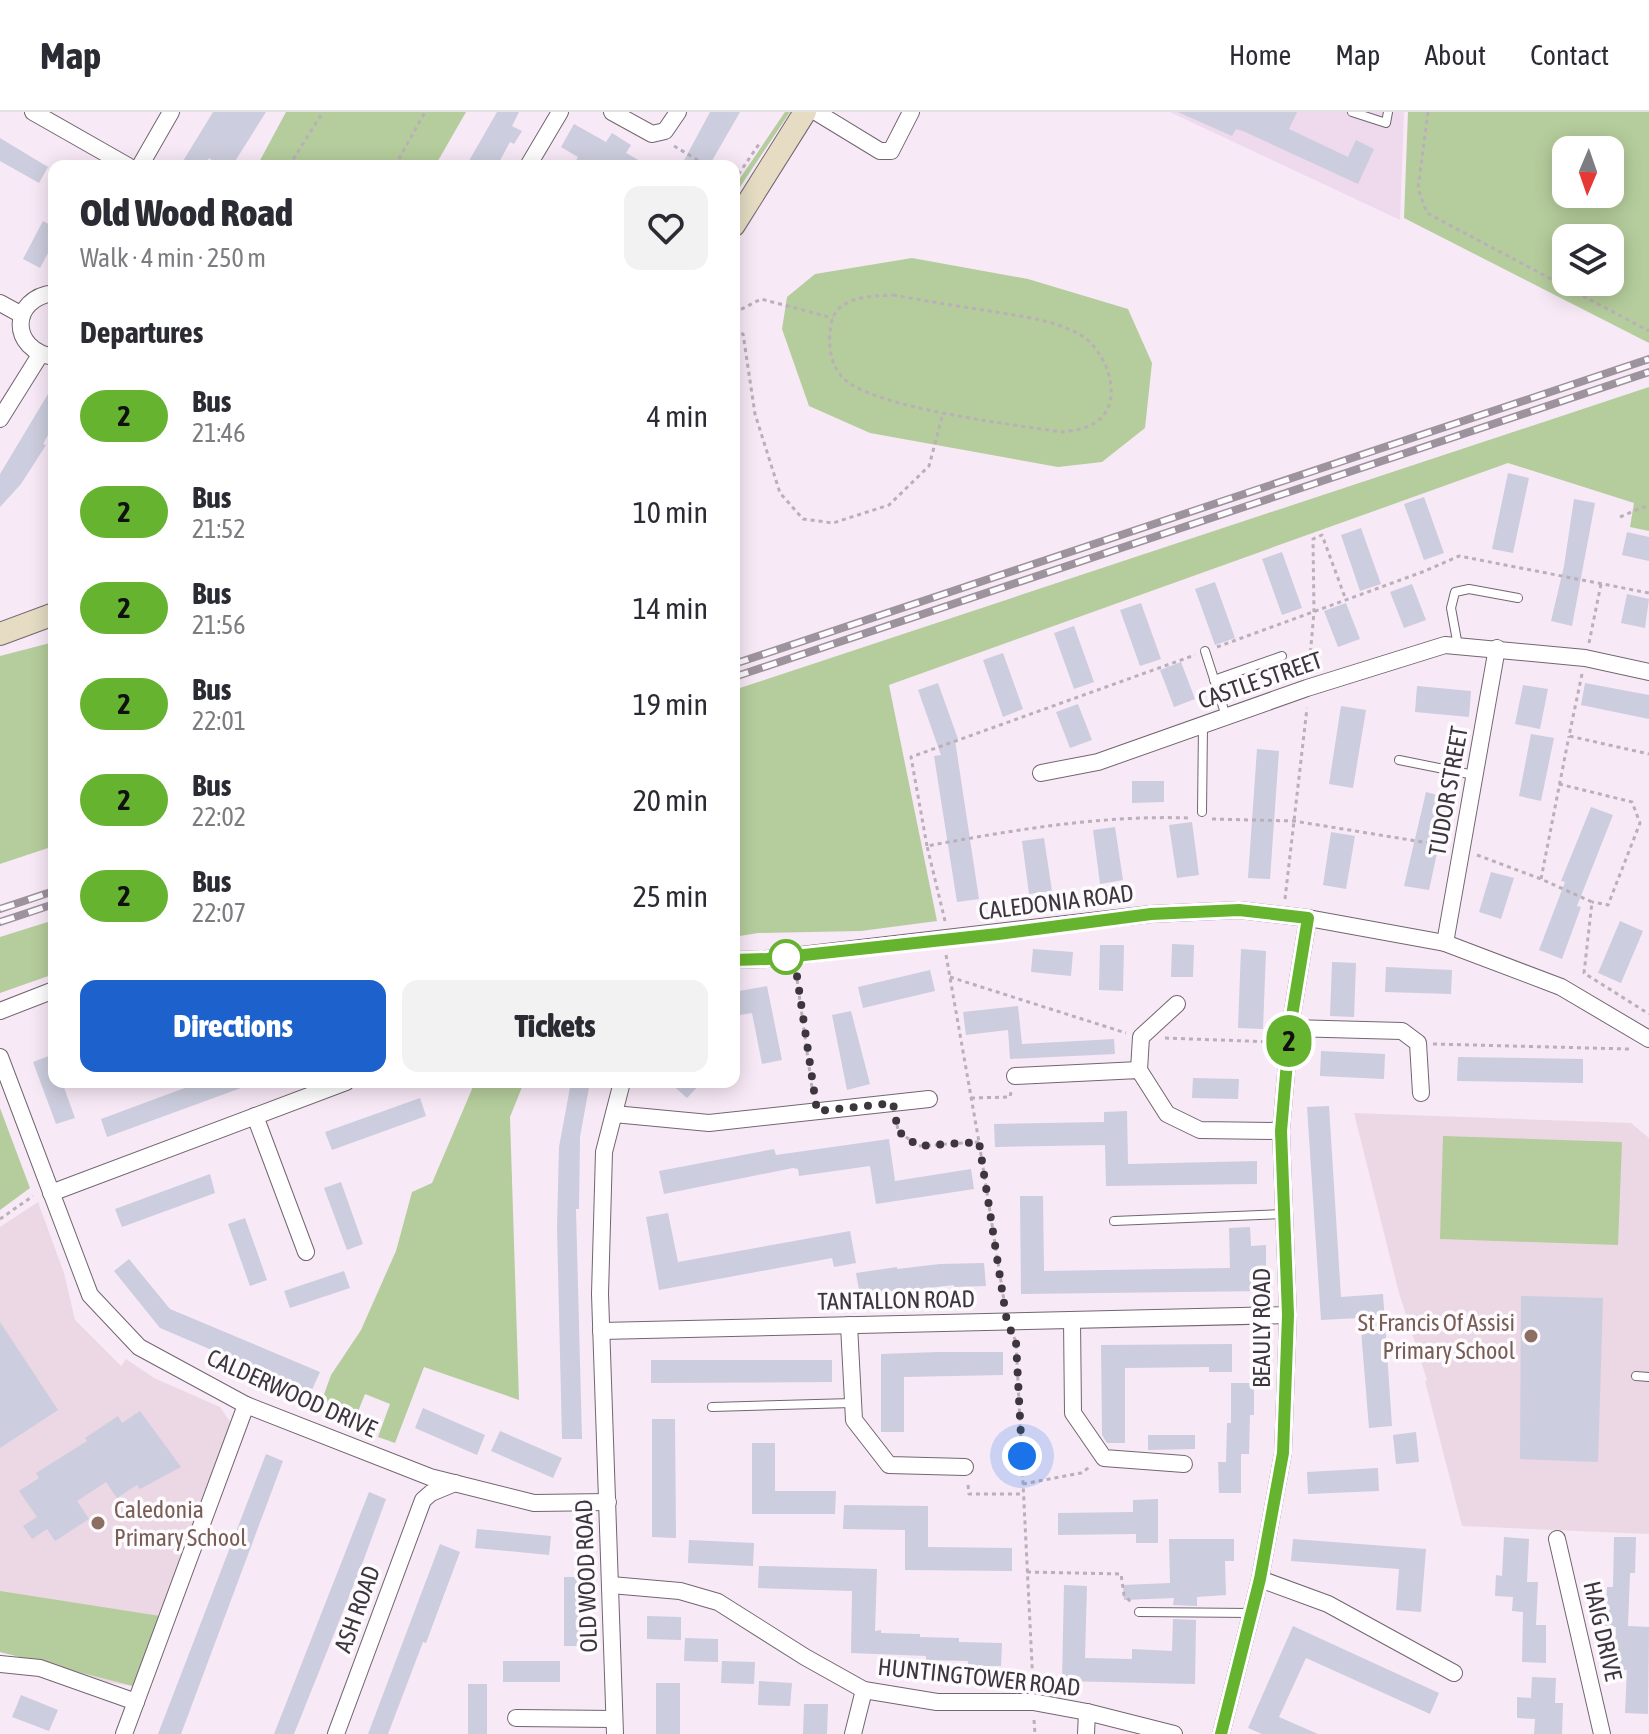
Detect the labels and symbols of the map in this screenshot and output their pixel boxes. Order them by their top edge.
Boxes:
north arrow [1552,136,1624,208]
street label: CASTLE STREET [1194,646,1326,714]
street label: TUDOR STREET [1423,724,1473,858]
street label: CALEDONIA ROAD [977,879,1135,925]
unlabelled marker [769,940,803,974]
line badge: 2 [1263,1015,1315,1067]
street label: BEAULY ROAD [1248,1268,1275,1388]
street label: TANTALLON ROAD [817,1285,975,1315]
place label: St Francis Of Assisi Primary School [1358,1309,1516,1364]
marker: St Francis Of Assisi Primary School [1522,1327,1540,1345]
street label: CALDERWOOD DRIVE [203,1344,381,1442]
your location [1002,1436,1042,1476]
place label: Caledonia Primary School [114,1496,247,1551]
street label: OLD WOOD ROAD [570,1499,602,1653]
marker: Caledonia Primary School [89,1514,107,1532]
street label: ASH ROAD [329,1562,385,1656]
street label: HAIG DRIVE [1578,1579,1628,1683]
street label: HUNTINGTOWER ROAD [876,1653,1082,1701]

